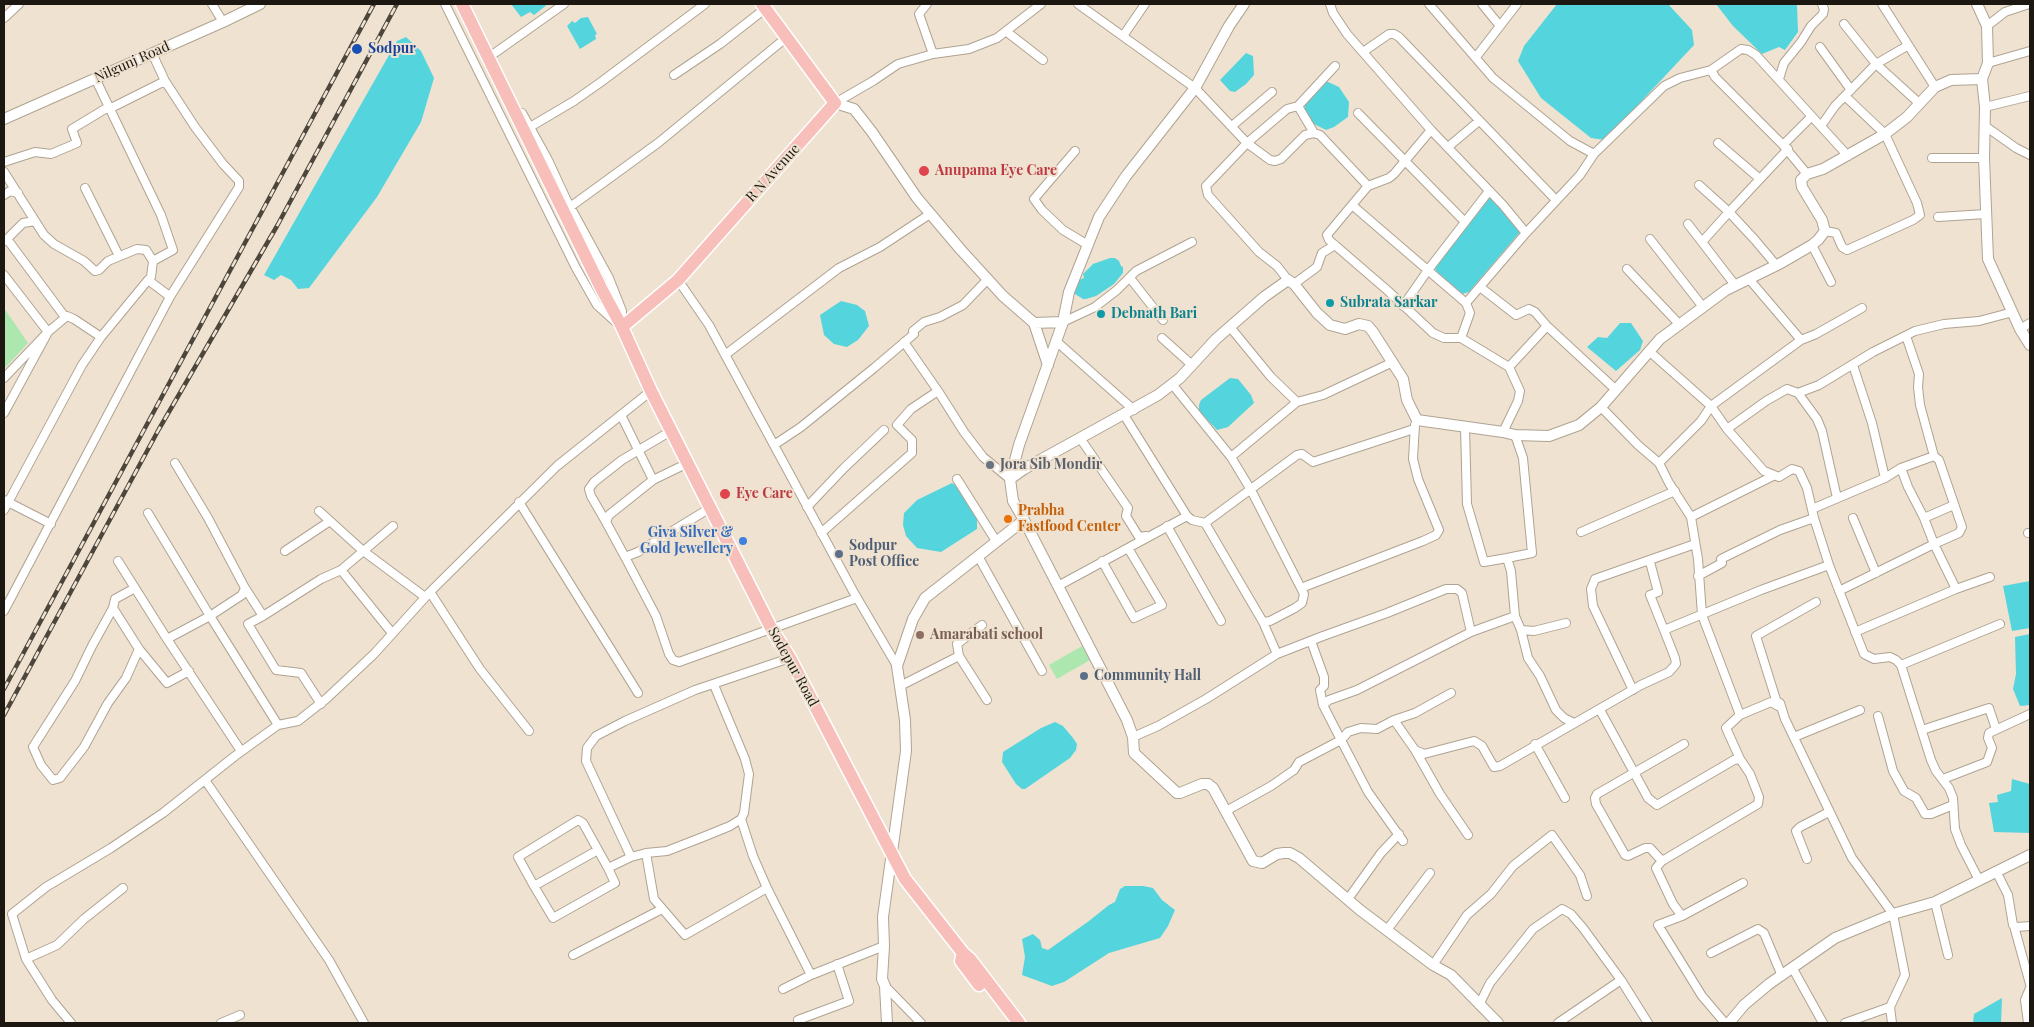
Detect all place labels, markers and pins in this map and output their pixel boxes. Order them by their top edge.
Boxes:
place label: Sodpur [368,41,416,57]
marker: Sodpur [350,42,364,56]
place label: Anupama Eye Care [935,163,1057,179]
marker: Anupama Eye Care [917,164,931,178]
place label: Subrata Sarkar [1340,295,1438,311]
marker: Subrata Sarkar [1324,297,1336,309]
place label: Debnath Bari [1111,306,1197,322]
marker: Debnath Bari [1095,308,1107,320]
place label: Jora Sib Mondir [1000,457,1102,473]
marker: Jora Sib Mondir [984,459,996,471]
place label: Eye Care [736,486,793,502]
marker: Eye Care [718,487,732,501]
place label: Prabha Fastfood Center [1018,503,1121,536]
marker: Prabha Fastfood Center [1002,513,1014,525]
place label: Giva Silver & Gold Jewellery [640,525,733,558]
marker: Giva Silver & Gold Jewellery [737,535,749,547]
place label: Sodpur Post Office [849,538,919,570]
marker: Sodpur Post Office [833,548,845,560]
place label: Amarabati school [930,627,1043,643]
marker: Amarabati school [914,629,926,641]
place label: Community Hall [1094,668,1201,684]
marker: Community Hall [1078,670,1090,682]

